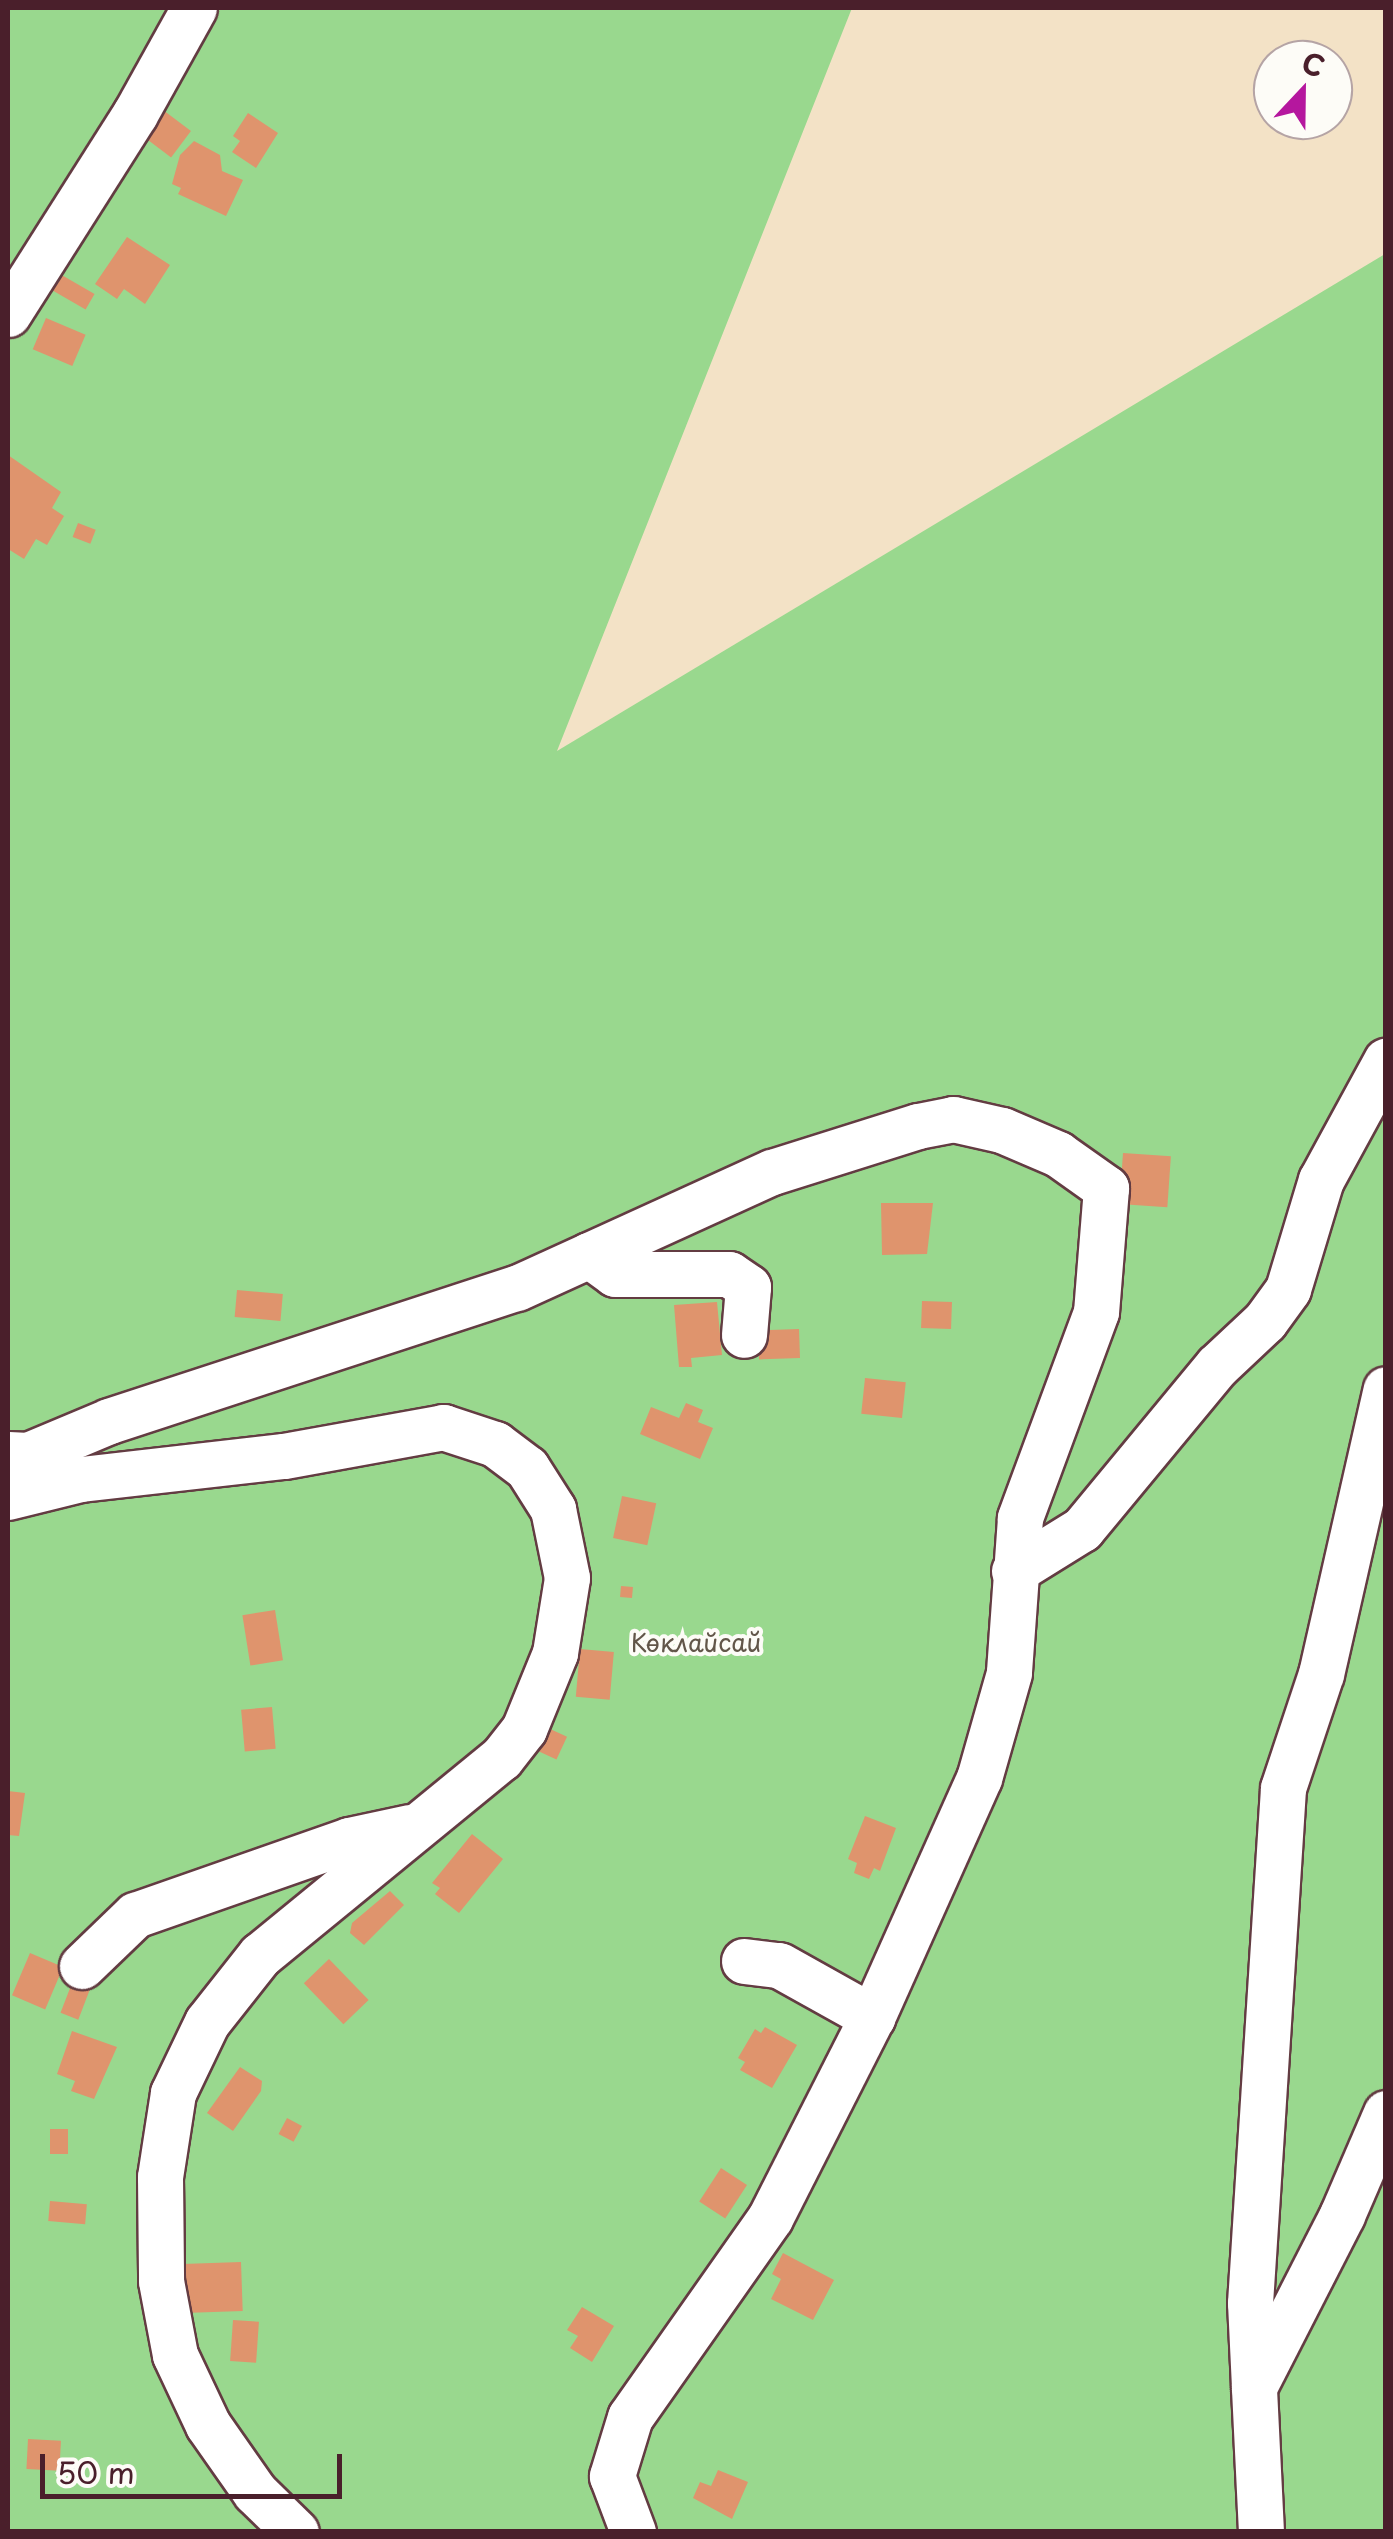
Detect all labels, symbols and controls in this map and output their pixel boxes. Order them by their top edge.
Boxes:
north arrow [1253,40,1353,140]
text: С [1296,40,1331,87]
park label: Көклайсай [631,1627,761,1657]
scale bar [45,2434,348,2496]
text: 50 m [57,2449,135,2494]

